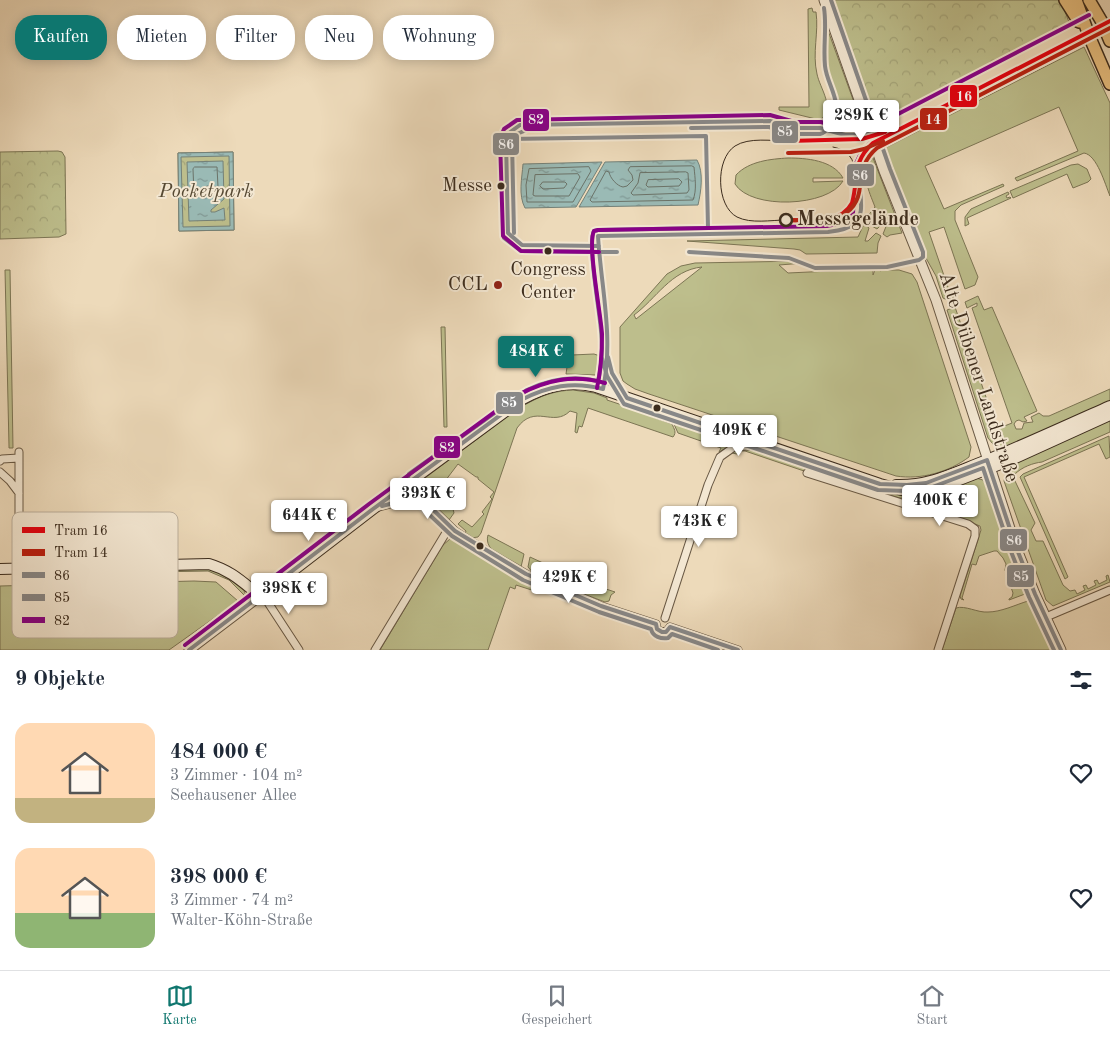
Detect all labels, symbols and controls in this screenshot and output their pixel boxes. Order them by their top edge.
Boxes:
chip: Kaufen [15,15,107,60]
chip: Mieten [117,15,206,60]
chip: Filter [216,15,295,60]
chip: Neu [305,15,373,60]
chip: Wohnung [383,15,494,60]
line badge: 16 [949,84,978,108]
text: 16 [956,90,972,104]
pin: 289K € [820,100,902,142]
line badge: 14 [919,107,948,131]
line badge: 82 [522,108,550,132]
text: 289K € [834,108,888,124]
text: 82 [528,113,544,127]
text: 14 [925,113,941,127]
line badge: 85 [771,120,799,144]
text: 85 [777,125,793,139]
line badge: 86 [492,132,520,156]
text: 86 [498,138,514,152]
line badge: 86 [846,163,875,187]
text: 86 [852,169,868,183]
place label: Messe [442,177,492,196]
marker: Messe [496,181,506,191]
park label: Pocketpark [157,182,254,202]
place label: Messegelände [797,210,919,230]
marker: Messegelände [779,213,793,227]
marker: Congress Center [543,246,553,256]
place label: Congress Center [510,261,586,303]
street label: Alte Dübener Landstraße [934,269,1022,485]
place label: CCL [448,275,488,295]
marker: CCL [492,279,504,291]
pin: 484K € [495,336,577,378]
text: 484K € [509,344,563,360]
line badge: 85 [495,391,524,415]
text: 85 [501,396,517,410]
unlabelled marker [652,403,662,413]
pin: 409K € [698,414,780,457]
text: 409K € [712,423,766,439]
line badge: 82 [433,435,461,459]
text: 82 [439,441,455,455]
pin: 393K € [387,478,469,520]
pin: 400K € [899,484,981,527]
text: 393K € [401,486,455,502]
text: 400K € [913,493,967,509]
pin: 644K € [268,500,350,542]
pin: 743K € [658,506,740,548]
text: 644K € [282,508,336,524]
legend [12,512,178,638]
text: 743K € [672,514,726,530]
text: Tram 16 [54,524,108,538]
line badge: 86 [999,528,1028,552]
text: 86 [1006,534,1022,548]
unlabelled marker [475,541,485,551]
text: Tram 14 [54,546,108,560]
pin: 429K € [528,562,610,604]
line badge: 85 [1006,564,1035,588]
text: 86 [54,569,70,583]
text: 429K € [542,570,596,586]
text: 85 [1013,570,1029,584]
pin: 398K € [248,572,330,615]
text: 398K € [262,581,316,597]
text: 85 [54,591,70,605]
text: 82 [54,614,70,628]
icon: filters [1067,666,1095,694]
text: 9 Objekte [15,669,105,690]
text: 484 000 € [170,742,267,763]
icon: home [55,743,115,803]
icon: heart [1067,759,1095,787]
text: 3 Zimmer · 104 m² [170,768,302,784]
text: Seehausener Allee [170,788,297,804]
text: 398 000 € [170,867,267,888]
icon: home [55,868,115,928]
icon: heart [1067,884,1095,912]
text: 3 Zimmer · 74 m² [170,893,293,909]
text: Walter-Köhn-Straße [170,913,313,929]
tab: Karte [162,982,197,1029]
tab: Gespeichert [521,982,592,1029]
tab: Start [917,982,948,1029]

